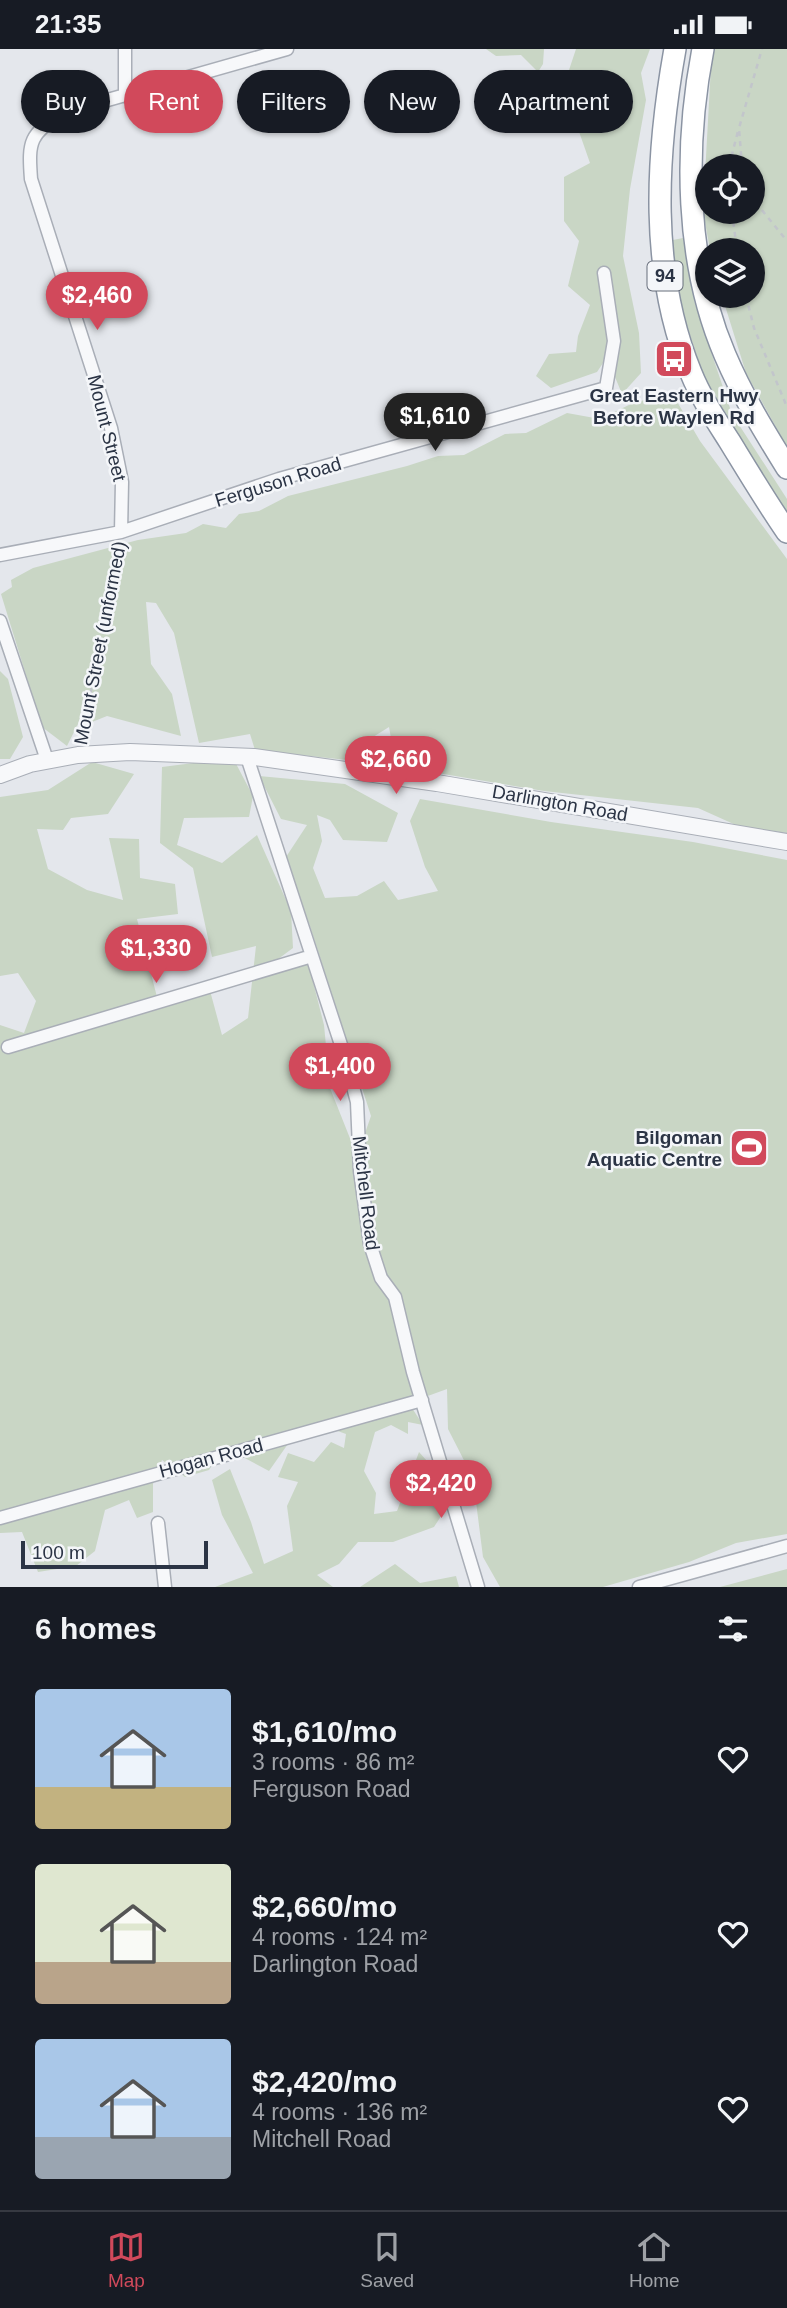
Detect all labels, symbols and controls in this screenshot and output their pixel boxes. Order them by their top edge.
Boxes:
text: 21:35 [35,9,102,39]
chip: Buy [21,70,110,133]
chip: Rent [124,70,223,133]
chip: Filters [237,70,350,133]
chip: New [364,70,460,133]
chip: Apartment [474,70,633,133]
map controls [695,154,765,308]
button: locate [695,154,765,224]
button: layers [695,238,765,308]
road number: 94 [648,261,682,291]
pin: $2,460 [40,273,154,332]
text: $2,460 [62,282,132,308]
bus stop icon: Great Eastern Hwy Before Waylen Rd [653,338,695,380]
street label: Mount Street [84,373,131,484]
place label: Great Eastern Hwy Before Waylen Rd [590,385,759,428]
pin: $1,610 [378,393,492,453]
text: $1,610 [400,403,470,429]
street label: Ferguson Road [212,453,344,511]
street label: Mount Street (unformed) [70,539,130,747]
pin: $2,660 [339,737,453,796]
text: $2,660 [361,746,431,772]
street label: Darlington Road [491,781,629,825]
pin: $1,330 [99,925,213,985]
text: $1,330 [121,935,191,961]
pin: $1,400 [283,1044,397,1103]
text: $1,400 [305,1053,375,1079]
place label: Bilgoman Aquatic Centre [587,1127,722,1170]
sports icon: Bilgoman Aquatic Centre [728,1127,770,1169]
street label: Mitchell Road [349,1135,383,1251]
street label: Hogan Road [157,1434,265,1482]
pin: $2,420 [384,1461,498,1520]
text: $2,420 [406,1470,476,1496]
scale bar [21,1538,208,1570]
text: 100 m [32,1542,85,1563]
icon: filters [714,1610,752,1648]
text: 6 homes [35,1612,157,1645]
text: $1,610/mo [252,1715,397,1748]
icon: home [91,1717,175,1801]
icon: heart [714,1740,752,1778]
text: 3 rooms · 86 m² [252,1749,414,1775]
text: Ferguson Road [252,1776,411,1802]
text: $2,660/mo [252,1890,397,1923]
icon: home [91,1892,175,1976]
icon: heart [714,1915,752,1953]
text: 4 rooms · 124 m² [252,1924,427,1950]
text: Darlington Road [252,1951,418,1977]
text: $2,420/mo [252,2065,397,2098]
icon: home [91,2067,175,2151]
icon: heart [714,2090,752,2128]
text: 4 rooms · 136 m² [252,2099,427,2125]
text: Mitchell Road [252,2126,391,2152]
tab: Map [107,2228,145,2292]
tab: Saved [360,2228,414,2292]
tab: Home [629,2228,680,2292]

